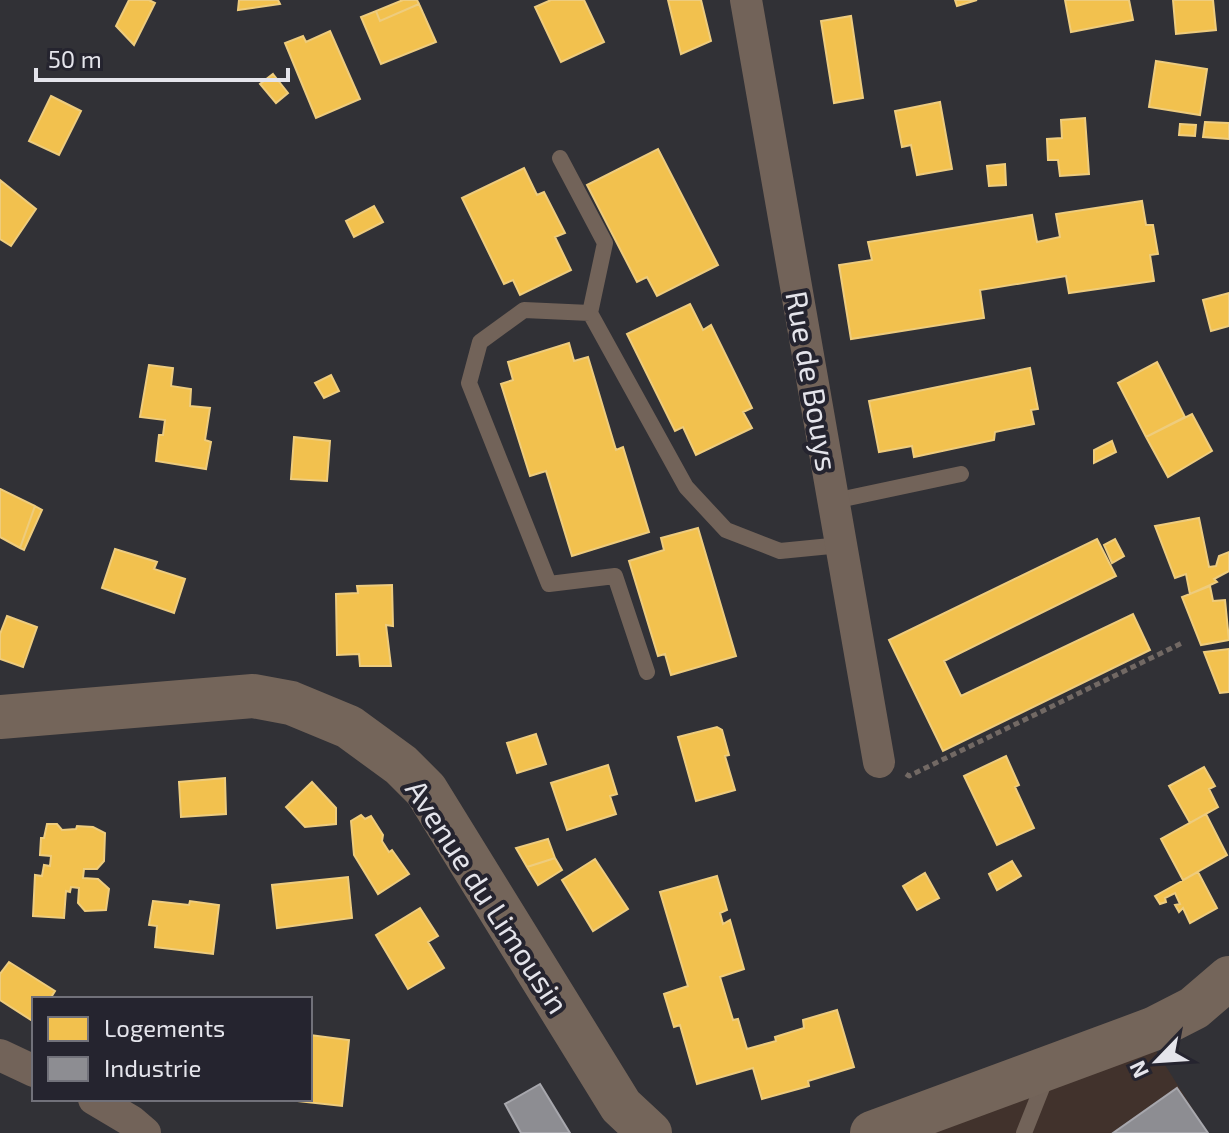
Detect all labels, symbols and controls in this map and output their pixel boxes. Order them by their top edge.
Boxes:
scale bar [36,32,288,82]
text: 50 m [48,44,102,73]
street label: Rue de Bouys [779,288,847,474]
street label: Avenue du Limousin [399,772,577,1020]
legend [32,997,312,1101]
text: Logements [104,1013,225,1042]
north arrow [1117,1021,1197,1101]
text: Industrie [104,1053,201,1082]
text: N [1123,1057,1153,1083]

